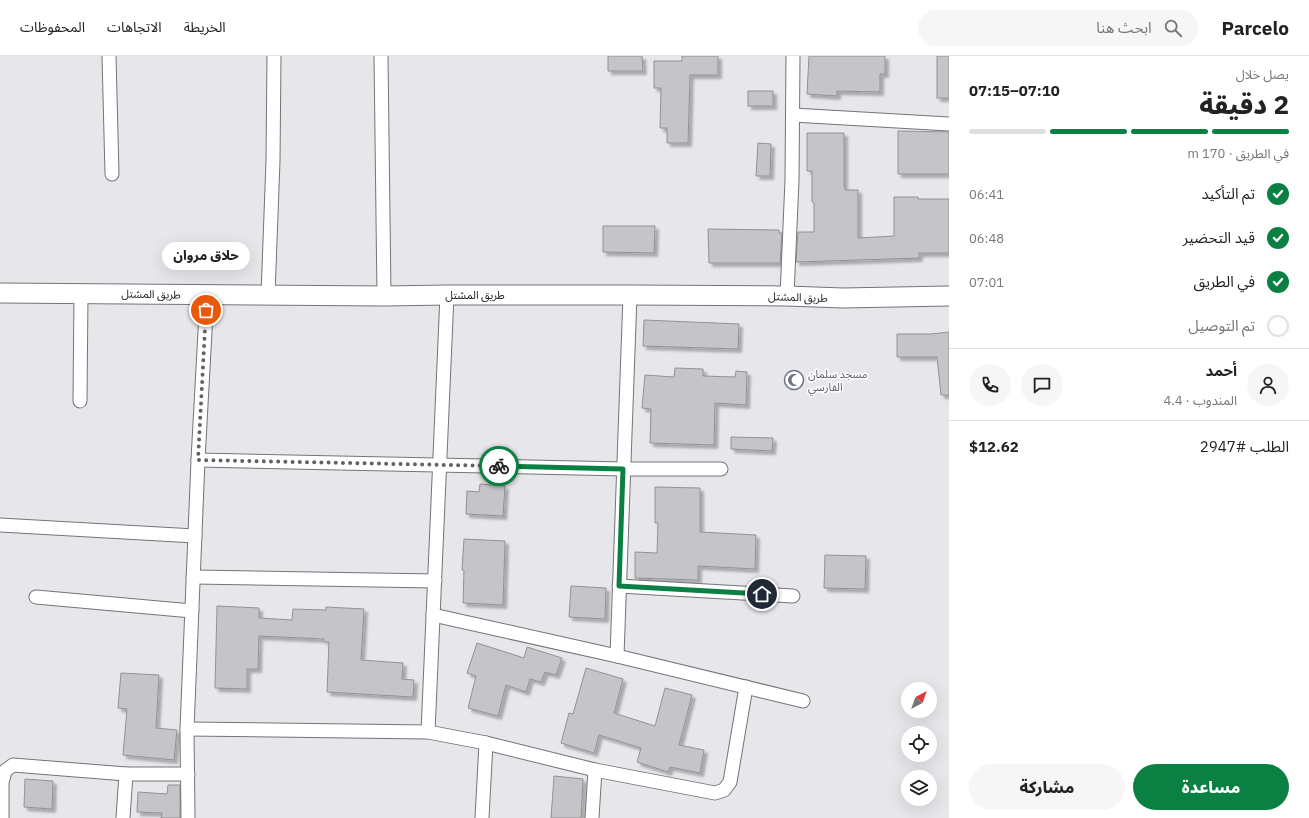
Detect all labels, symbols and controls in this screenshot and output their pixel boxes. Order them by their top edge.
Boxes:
search box [918,10,1198,46]
text: Parcelo [1222,16,1289,40]
icon: search [1162,17,1184,39]
text: المحفوظات [20,18,85,36]
text: الاتجاهات [107,18,162,36]
text: الخريطة [184,18,226,36]
text: ابحث هنا [1096,18,1152,37]
text: يصل خلال [1236,66,1289,83]
text: 07:10–07:15 [969,81,1060,100]
text: 2 دقيقة [1199,87,1289,121]
text: في الطريق · 170 m [1187,145,1289,162]
icon: check [1267,183,1289,205]
text: تم التأكيد [1201,184,1255,203]
text: 06:41 [969,186,1004,203]
icon: check [1267,227,1289,249]
text: قيد التحضير [1183,228,1255,247]
text: 06:48 [969,230,1004,247]
callout: حلاق مروان [162,242,250,270]
text: حلاق مروان [173,247,239,264]
icon: check [1267,271,1289,293]
text: في الطريق [1193,272,1255,291]
text: 07:01 [969,274,1004,291]
street label: طريق المشتل [121,286,181,302]
street label: طريق المشتل [445,288,505,302]
street label: طريق المشتل [768,289,828,305]
pin [189,293,223,327]
icon: bag [195,299,217,321]
text: تم التوصيل [1188,316,1255,335]
text: أحمد [1206,361,1237,380]
button: phone [969,364,1011,406]
button: chat [1021,364,1063,406]
button: person [1247,364,1289,406]
place label: مسجد سلمان الفارسي [808,367,868,397]
mosque icon: مسجد سلمان الفارسي [783,369,805,391]
text: المندوب · 4.4 [1163,392,1237,409]
text: $12.62 [969,437,1019,456]
text: الطلب #2947 [1200,437,1289,456]
courier [479,446,519,486]
icon: bike [488,455,510,477]
pin [745,577,779,611]
icon: home [751,583,773,605]
north arrow [901,682,937,718]
map controls [901,682,937,806]
button: locate [901,726,937,762]
button: مشاركة [969,764,1125,810]
button: مساعدة [1133,764,1289,810]
button: layers [901,770,937,806]

